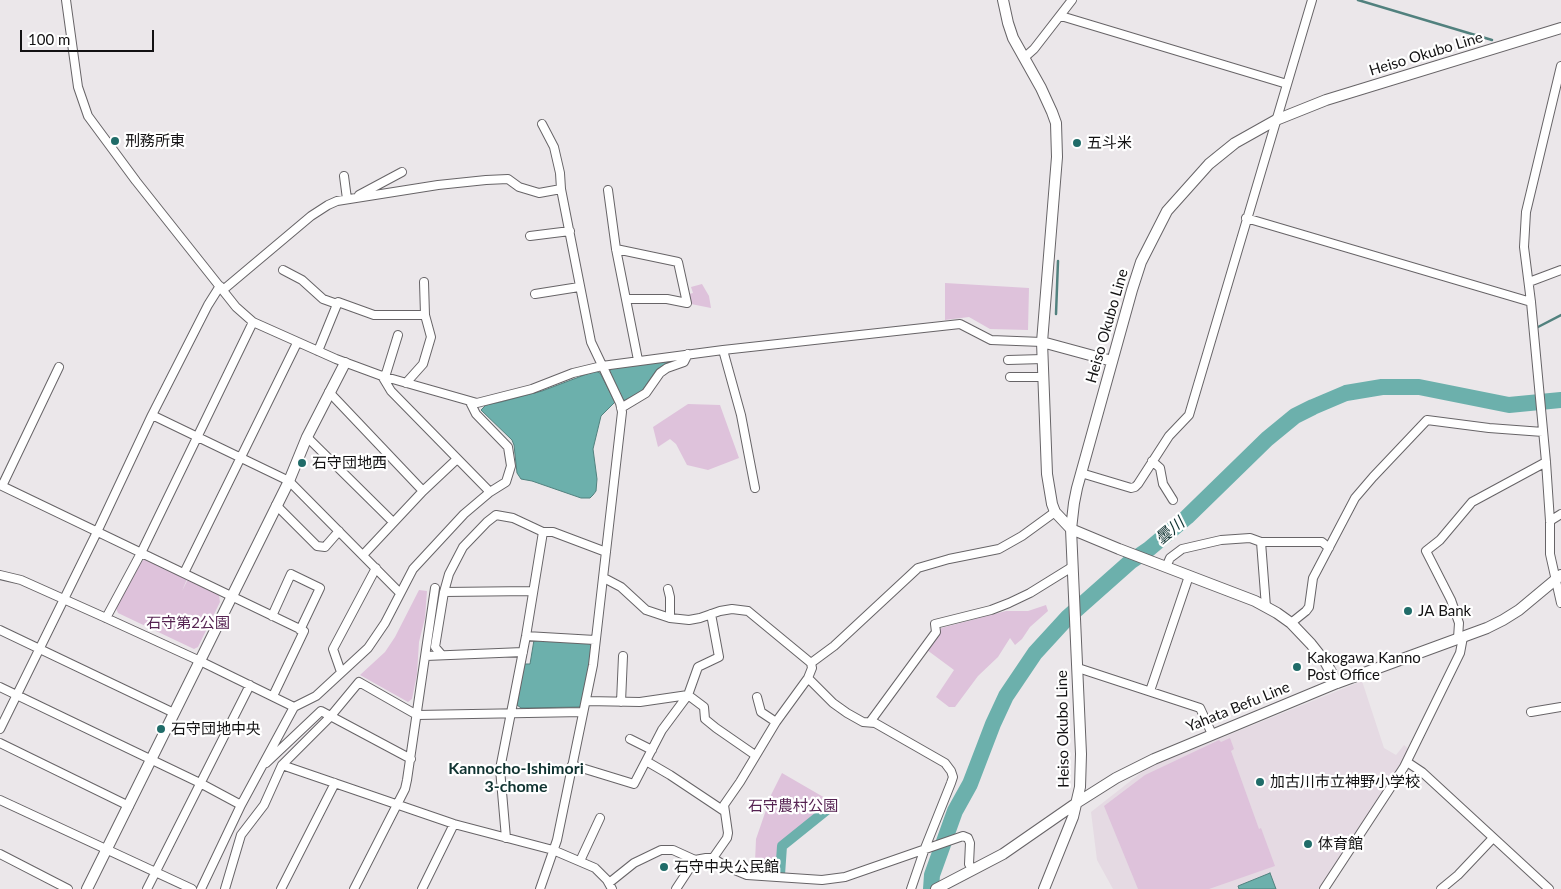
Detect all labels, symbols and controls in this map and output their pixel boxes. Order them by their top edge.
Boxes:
scale bar [22,20,156,52]
street label: Heiso Okubo Line [1367,28,1485,80]
text: 100 m [28,30,70,48]
place label: 刑務所東 [125,132,185,150]
place label: 五斗米 [1087,134,1132,152]
marker: 刑務所東 [109,135,121,147]
marker: 五斗米 [1071,137,1083,149]
street label: Heiso Okubo Line [1082,267,1132,385]
place label: 石守団地西 [312,454,387,472]
marker: 石守団地西 [296,457,308,469]
water label: 曇川 [1152,513,1188,549]
place label: JA Bank [1418,602,1471,620]
marker: JA Bank [1402,605,1414,617]
park label: 石守第2公園 [146,614,230,632]
place label: Kakogawa Kanno Post Office [1307,649,1421,684]
marker: Kakogawa Kanno Post Office [1291,661,1303,673]
street label: Heiso Okubo Line [1053,670,1073,788]
street label: Yahata Befu Line [1184,678,1292,736]
place label: 石守団地中央 [171,720,261,738]
marker: 石守団地中央 [155,723,167,735]
district label: Kannocho-Ishimori 3-chome [448,759,584,797]
place label: 加古川市立神野小学校 [1270,773,1420,791]
marker: 加古川市立神野小学校 [1254,776,1266,788]
park label: 石守農村公園 [748,797,838,815]
place label: 体育館 [1318,835,1363,853]
marker: 体育館 [1302,838,1314,850]
place label: 石守中央公民館 [674,858,779,876]
marker: 石守中央公民館 [658,861,670,873]

